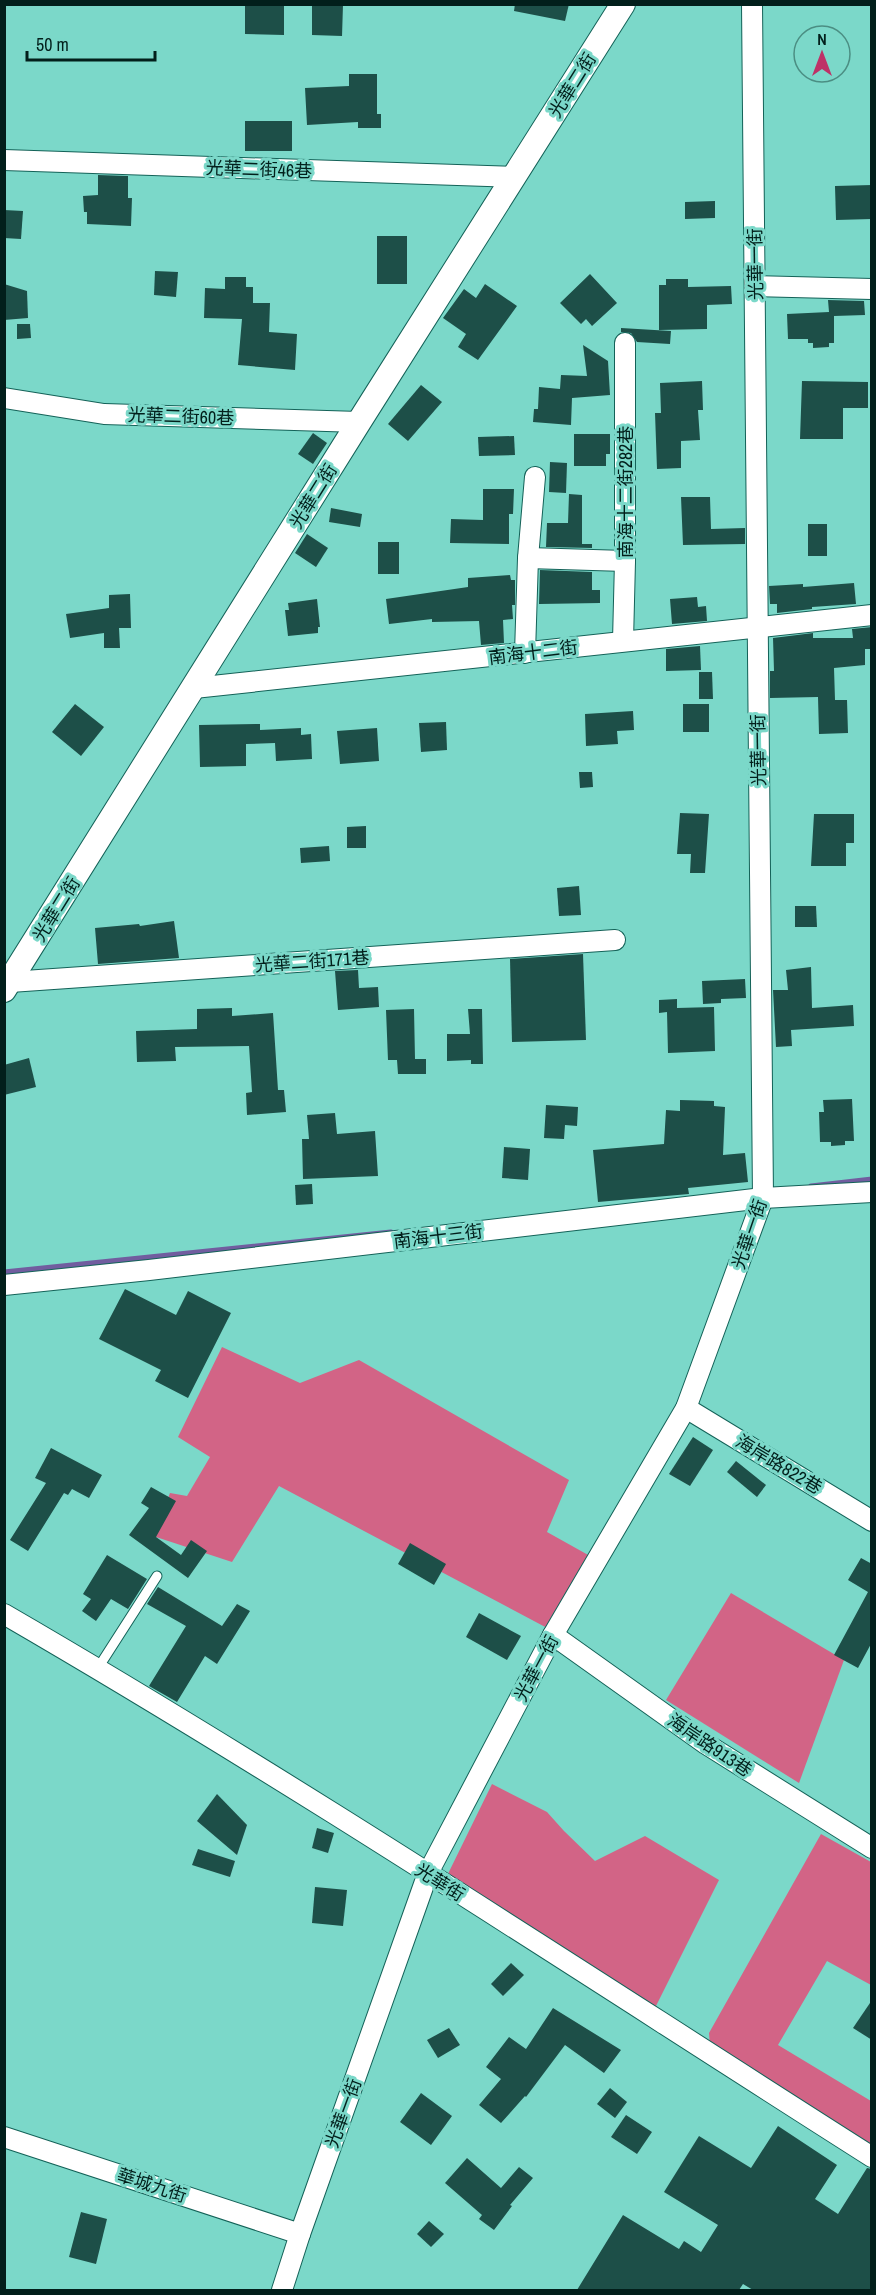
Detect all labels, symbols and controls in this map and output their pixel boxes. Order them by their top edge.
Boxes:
scale bar [27,24,154,62]
north arrow [792,24,852,84]
text: N [817,28,827,50]
text: 50 m [36,32,69,57]
street label: 光華二街 [542,48,602,122]
street label: 光華二街46巷 [205,155,313,183]
street label: 光華一街 [742,228,768,300]
street label: 光華二街60巷 [127,402,235,430]
street label: 南海十二街282巷 [613,426,638,558]
street label: 光華二街 [283,459,343,533]
street label: 南海十二街 [487,634,579,670]
street label: 光華一街 [745,714,771,786]
street label: 光華二街 [26,872,86,946]
street label: 光華二街171巷 [254,945,370,977]
street label: 光華一街 [725,1196,773,1272]
street label: 南海十三街 [392,1218,484,1254]
street label: 海岸路822巷 [731,1428,827,1500]
street label: 光華一街 [508,1630,564,1706]
street label: 海岸路913巷 [663,1708,757,1782]
street label: 光華街 [410,1857,470,1907]
street label: 光華一街 [319,2075,367,2151]
street label: 華城九街 [114,2162,190,2208]

